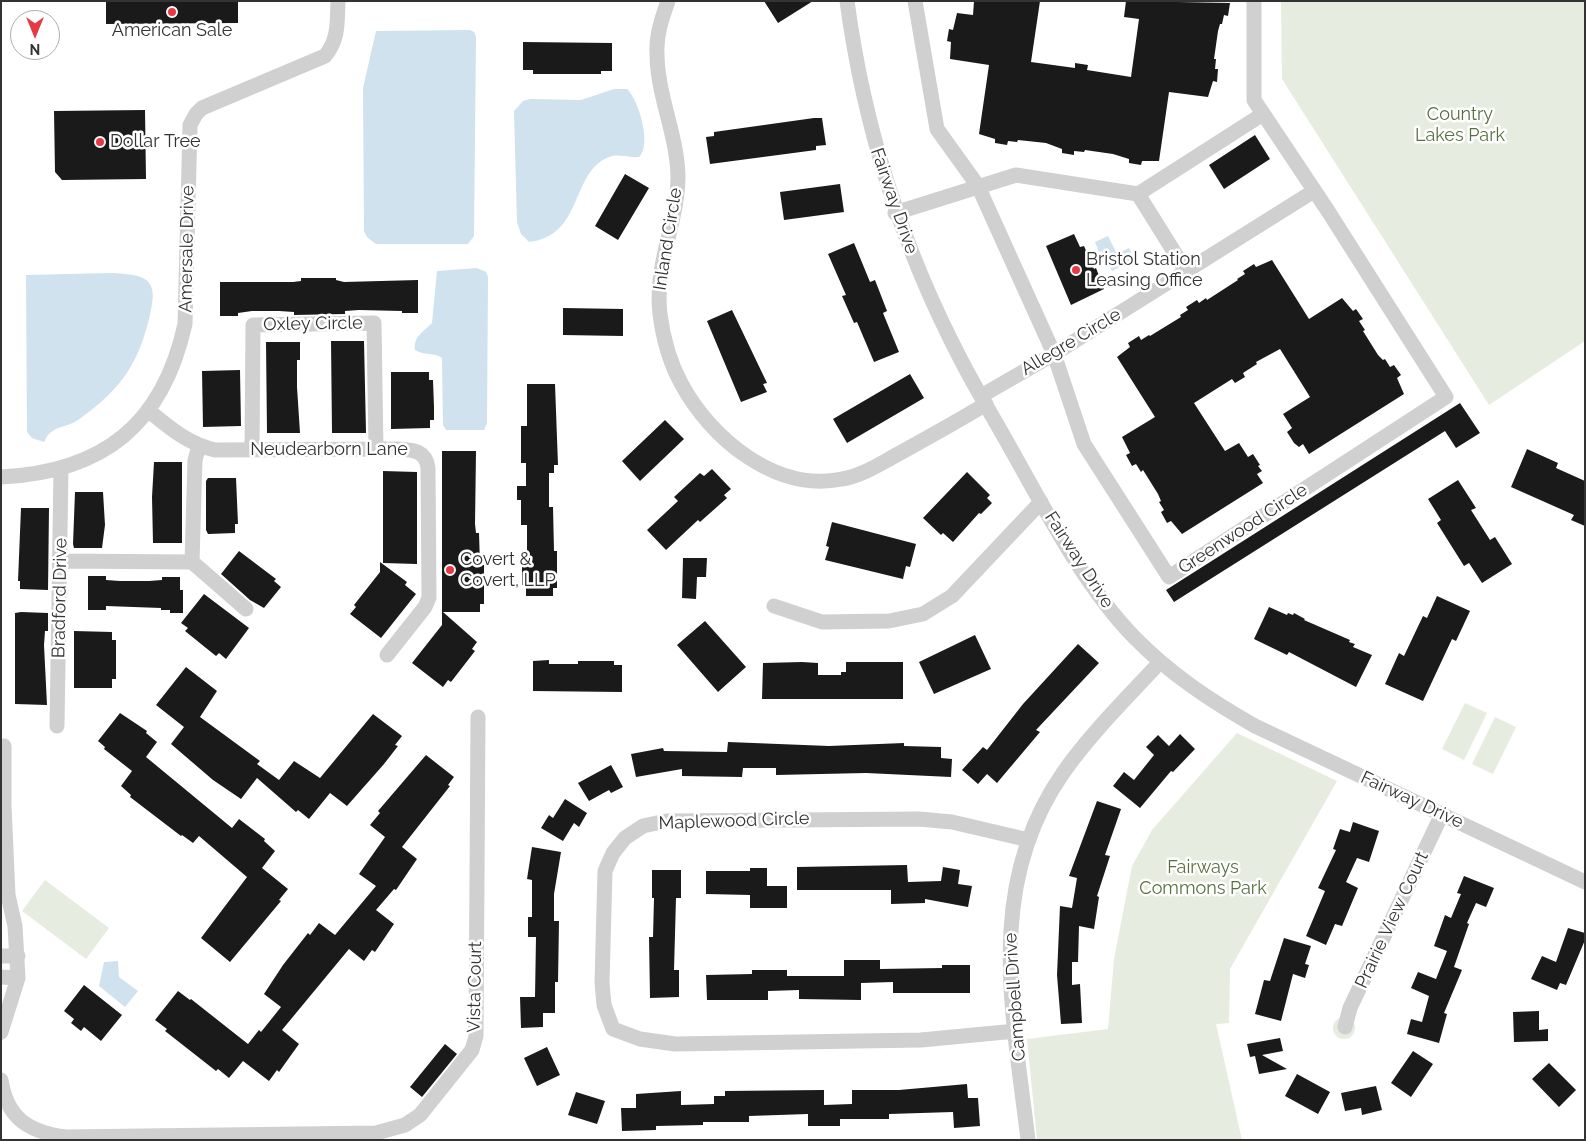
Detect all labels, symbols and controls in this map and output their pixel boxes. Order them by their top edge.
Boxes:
marker: American Sale [166,6,178,18]
north arrow [10,10,60,60]
place label: American Sale [112,20,232,42]
text: N [30,41,40,57]
park label: Country Lakes Park [1415,104,1505,146]
place label: Dollar Tree [110,131,201,153]
marker: Dollar Tree [94,136,106,148]
street label: Fairway Drive [866,145,922,257]
street label: Amersale Drive [175,185,199,313]
street label: Inland Circle [649,186,687,292]
place label: Bristol Station Leasing Office [1086,249,1203,292]
marker: Bristol Station Leasing Office [1070,264,1082,276]
street label: Allegre Circle [1017,304,1125,380]
street label: Oxley Circle [263,312,363,336]
street label: Neudearborn Lane [250,439,408,461]
street label: Greenwood Circle [1174,479,1312,579]
street label: Fairway Drive [1040,508,1118,612]
street label: Bradford Drive [48,538,72,658]
place label: Covert & Covert, LLP [460,549,556,592]
marker: Covert & Covert, LLP [444,564,456,576]
street label: Fairway Drive [1357,767,1467,833]
street label: Maplewood Circle [658,808,810,834]
street label: Prairie View Court [1351,848,1433,992]
park label: Fairways Commons Park [1139,857,1267,900]
street label: Campbell Drive [1000,932,1030,1062]
street label: Vista Court [463,941,487,1033]

